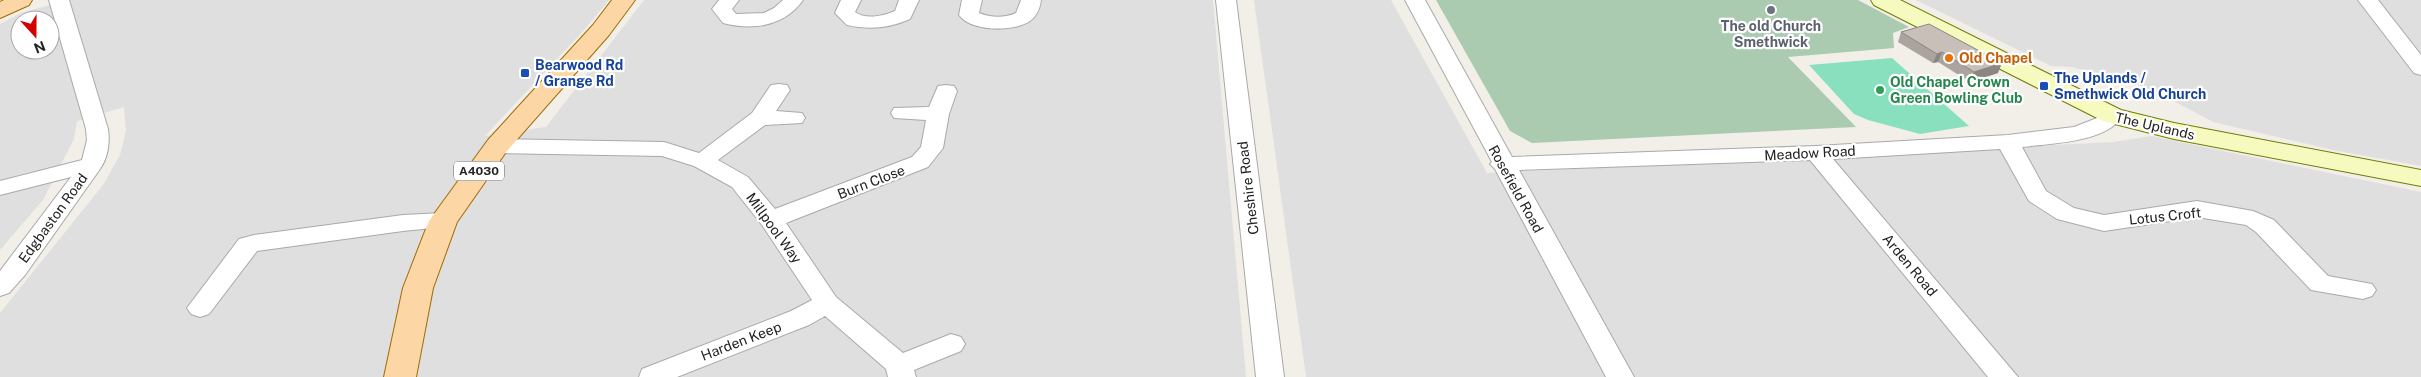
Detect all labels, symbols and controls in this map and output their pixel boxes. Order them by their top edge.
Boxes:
marker: The old Church Smethwick [1765,4,1777,16]
north arrow [10,10,60,60]
place label: The old Church Smethwick [1721,18,1821,50]
text: N [32,38,48,57]
place label: Old Chapel [1959,50,2033,66]
marker: Old Chapel [1943,52,1955,64]
place label: Bearwood Rd / Grange Rd [535,57,623,89]
marker: Bearwood Rd / Grange Rd [519,67,531,79]
place label: The Uplands / Smethwick Old Church [2054,70,2206,102]
place label: Old Chapel Crown Green Bowling Club [1890,74,2023,106]
marker: The Uplands / Smethwick Old Church [2038,80,2050,92]
marker: Old Chapel Crown Green Bowling Club [1874,84,1886,96]
street label: The Uplands [2114,109,2196,143]
street label: Cheshire Road [1234,140,1262,236]
street label: Rosefield Road [1485,142,1547,236]
street label: Meadow Road [1764,143,1856,163]
road number: A4030 [454,162,504,180]
street label: Burn Close [835,162,907,202]
street label: Edgbaston Road [15,170,91,266]
street label: Millpool Way [743,190,805,267]
street label: Lotus Croft [2128,204,2202,228]
street label: Arden Road [1879,231,1941,299]
street label: Harden Keep [698,318,784,364]

